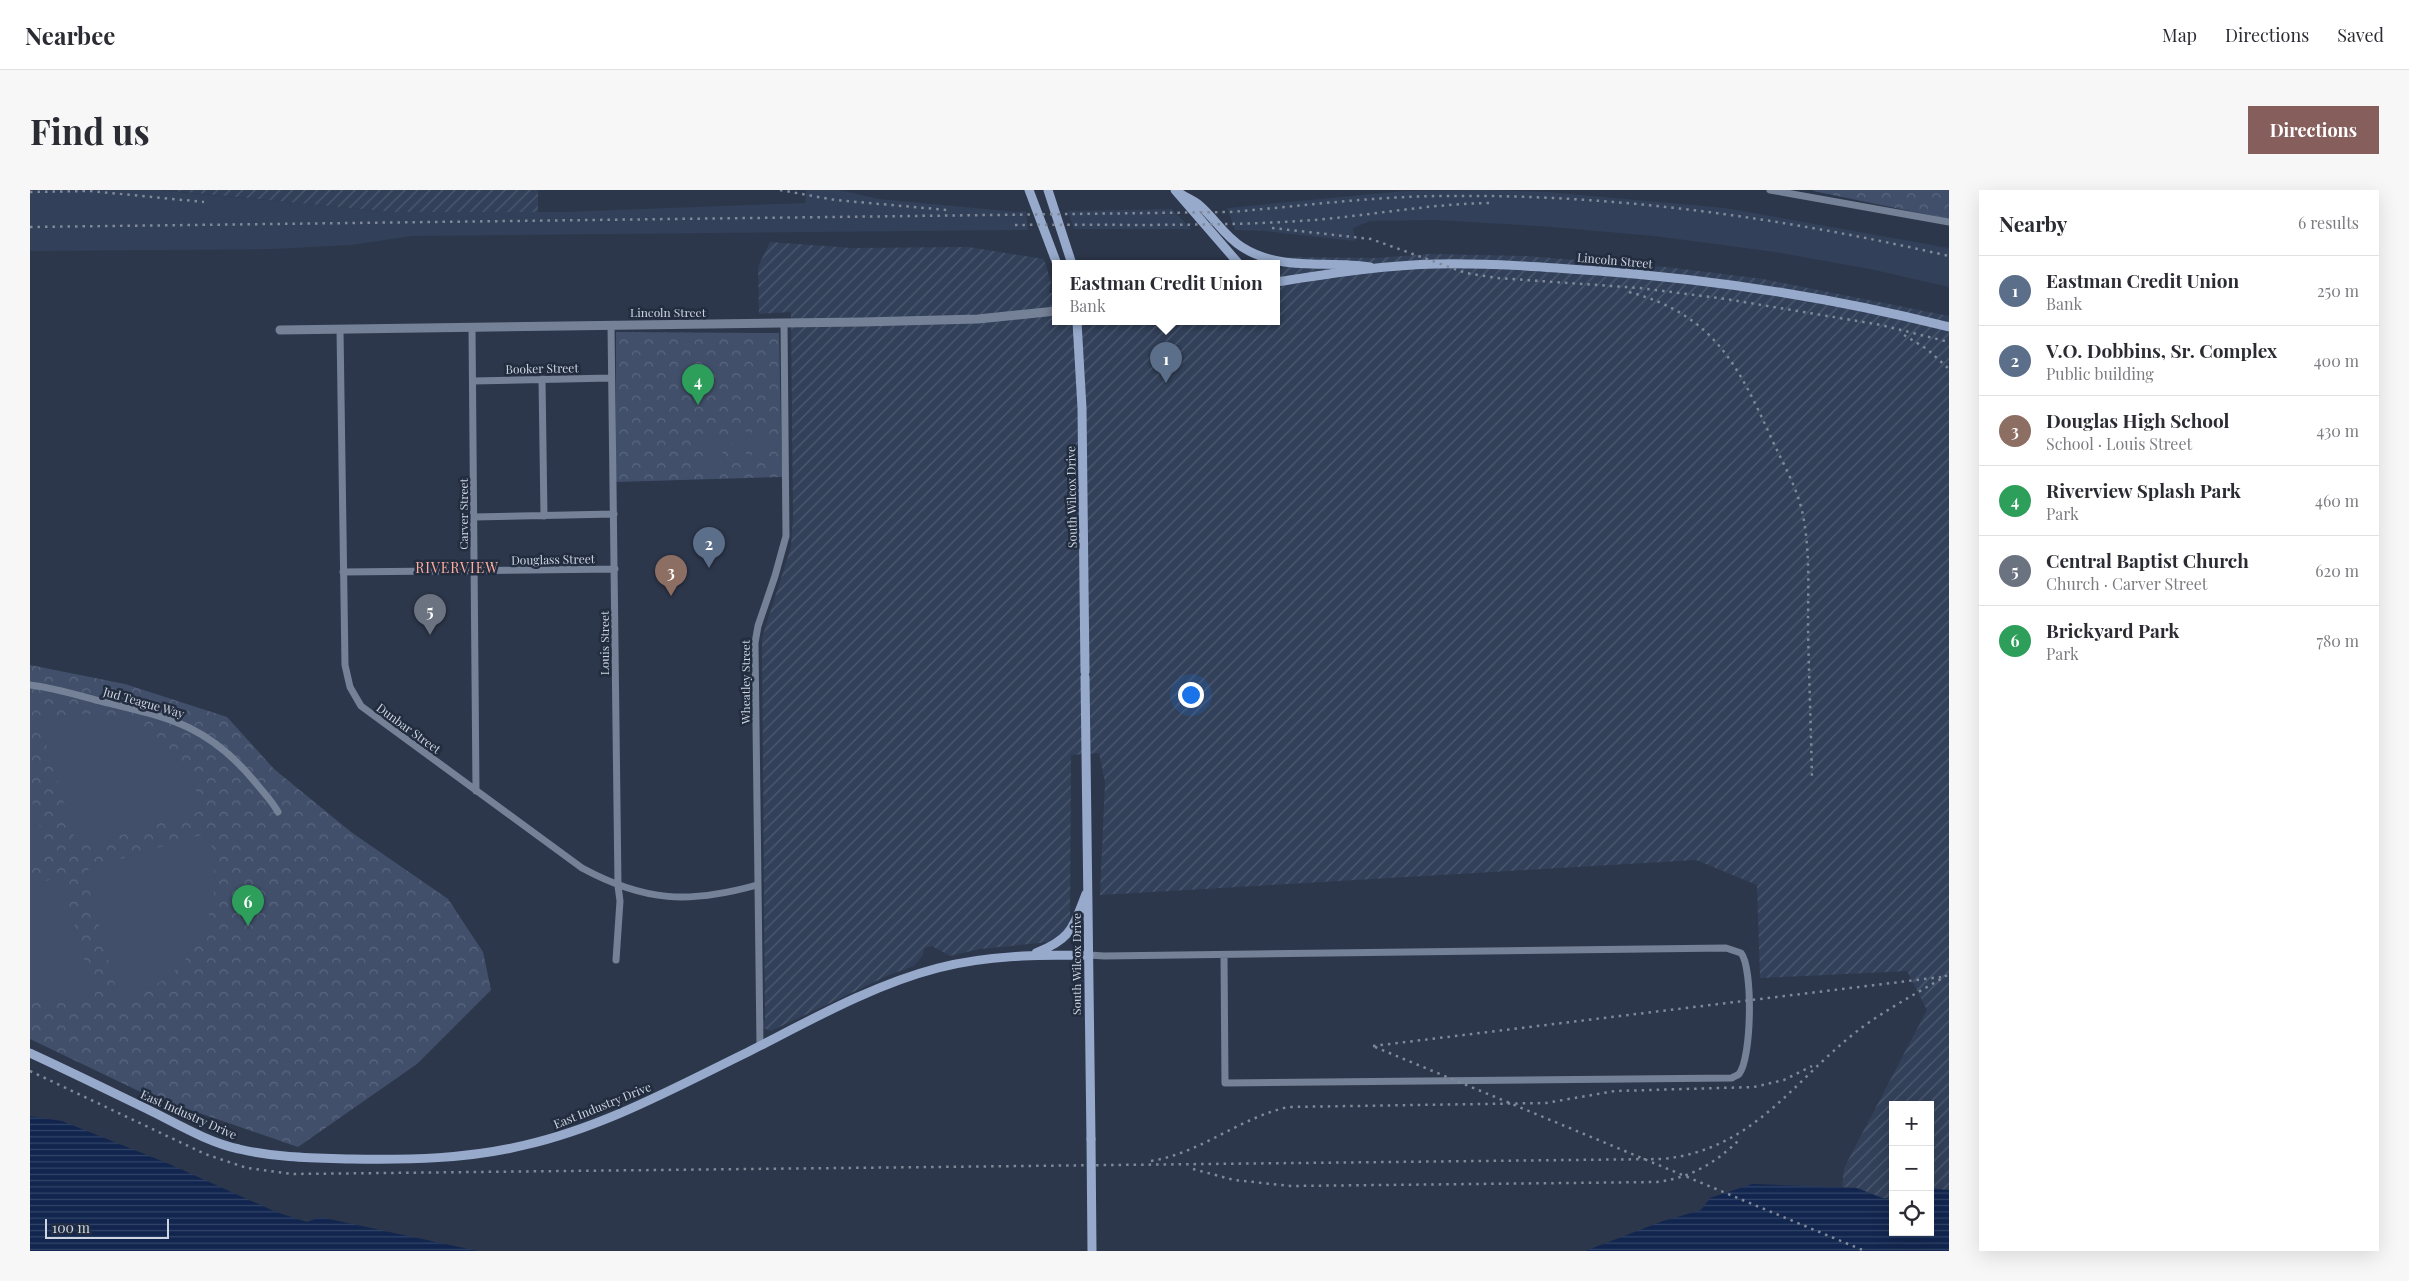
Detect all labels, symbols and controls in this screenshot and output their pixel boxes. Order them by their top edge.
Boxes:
text: Nearbee [25,19,115,51]
text: Map [2162,23,2197,47]
text: Directions [2225,23,2309,47]
text: Saved [2337,23,2384,47]
button: Directions [2248,106,2379,154]
text: Find us [30,107,150,154]
text: Nearby [1999,209,2068,237]
text: 6 results [2298,212,2359,233]
street label: Lincoln Street [1577,249,1654,271]
popup [1052,260,1280,325]
text: Eastman Credit Union [2046,267,2239,293]
text: Eastman Credit Union [1069,269,1263,295]
text: 1 [2012,280,2018,301]
text: 250 m [2317,280,2359,301]
text: Bank [2046,293,2082,314]
text: Bank [1069,295,1106,316]
street label: Lincoln Street [630,304,707,320]
text: V.O. Dobbins, Sr. Complex [2046,337,2277,363]
pin: 1 [1150,342,1182,383]
text: 2 [2011,350,2019,371]
text: 400 m [2314,350,2359,371]
street label: Booker Street [505,359,579,377]
text: Public building [2046,363,2154,384]
pin: 4 [682,364,714,405]
text: Douglas High School [2046,407,2229,433]
text: 3 [2011,420,2019,441]
text: 430 m [2316,420,2359,441]
text: School · Louis Street [2046,433,2192,454]
street label: South Wilcox Drive [1062,446,1080,548]
street label: Carver Street [455,477,471,550]
text: Riverview Splash Park [2046,477,2241,503]
text: 4 [2011,490,2019,511]
text: 460 m [2315,490,2359,511]
text: Park [2046,503,2079,524]
pin: 2 [693,527,725,568]
text: Central Baptist Church [2046,547,2249,573]
street label: Douglass Street [511,550,596,568]
pin: 3 [655,555,687,596]
district label: RIVERVIEW [415,558,499,577]
text: 5 [2011,560,2019,581]
text: 620 m [2315,560,2359,581]
text: Church · Carver Street [2046,573,2208,594]
pin: 5 [414,594,446,635]
street label: Louis Street [596,610,612,675]
text: Brickyard Park [2046,617,2179,643]
text: 6 [2011,630,2019,651]
text: 780 m [2316,630,2359,651]
street label: Wheatley Street [737,639,753,725]
text: Park [2046,643,2079,664]
your location [1178,682,1204,708]
street label: Jud Teague Way [101,683,186,721]
street label: Dunbar Street [374,699,445,757]
pin: 6 [232,885,264,926]
street label: South Wilcox Drive [1068,913,1084,1015]
street label: East Industry Drive [551,1078,653,1132]
street label: East Industry Drive [138,1086,240,1142]
map controls [1889,1101,1934,1236]
button: + [1889,1101,1934,1146]
button: − [1889,1146,1934,1191]
button: locate [1889,1191,1934,1236]
scale bar [45,1216,169,1239]
text: 100 m [52,1218,90,1237]

